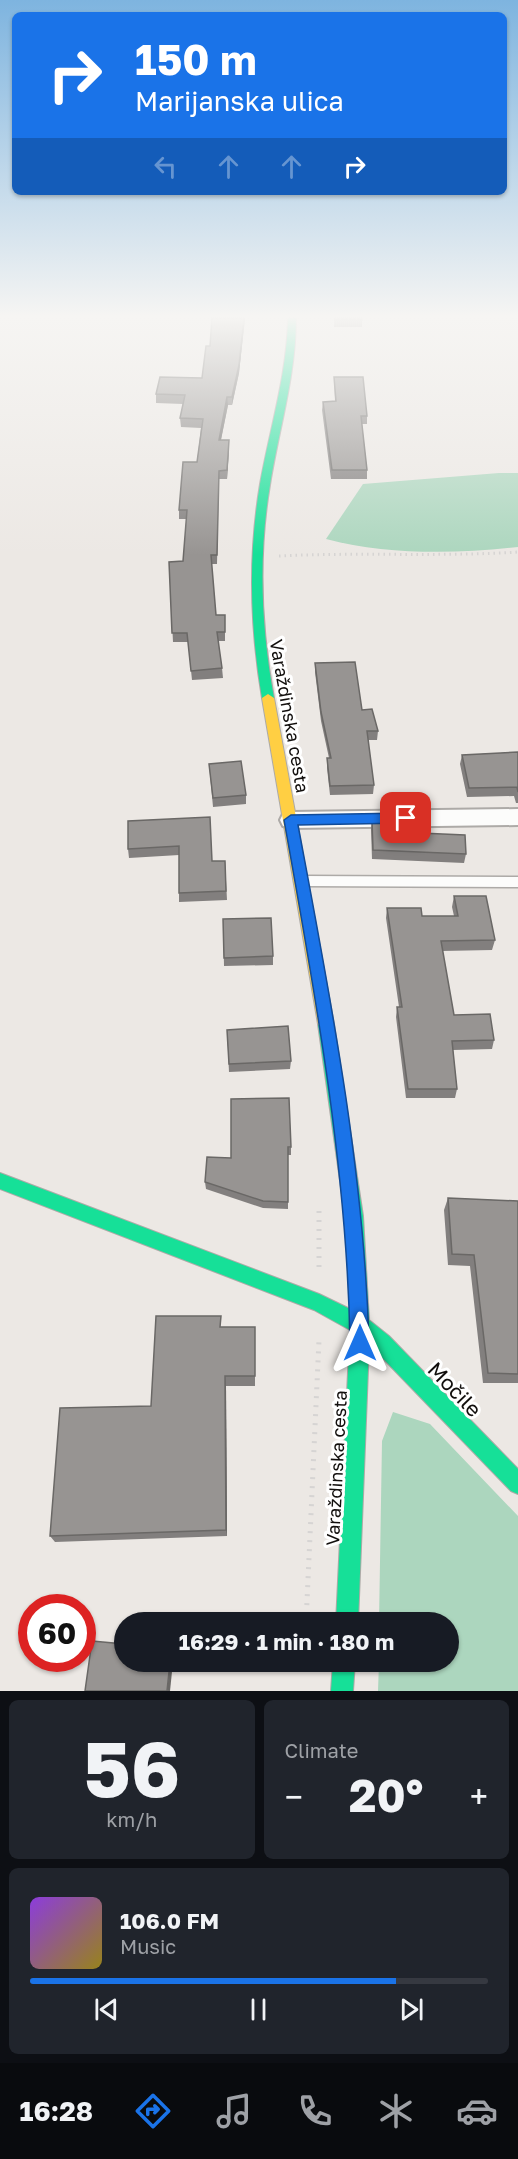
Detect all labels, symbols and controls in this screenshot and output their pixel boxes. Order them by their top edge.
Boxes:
text: 150 m [135,34,257,84]
icon: right [36,36,114,114]
text: Marijanska ulica [135,85,344,117]
icon: left [149,150,182,183]
icon: ahead [212,150,245,183]
icon: ahead [275,150,308,183]
icon: right [338,150,371,183]
street label: Varaždinska cesta [266,637,314,795]
pin [380,792,431,843]
icon: arrive [389,801,422,834]
position arrow [328,1311,392,1375]
street label: Močile [423,1356,487,1422]
street label: Varaždinska cesta [321,1390,351,1546]
speed limit sign: 60 [18,1594,96,1672]
text: 16:29 · 1 min · 180 m [179,1628,394,1655]
text: 56 [83,1721,180,1814]
text: Climate [285,1738,358,1762]
text: 20° [349,1768,423,1822]
text: − [285,1777,303,1816]
text: + [470,1777,488,1816]
text: km/h [106,1807,157,1831]
text: 106.0 FM [120,1907,219,1934]
text: Music [120,1934,176,1958]
icon: previous [90,1993,123,2026]
icon: pause [242,1993,275,2026]
icon: next [395,1993,428,2026]
icon: directions [132,2090,174,2132]
icon: music [213,2090,255,2132]
icon: phone [294,2090,336,2132]
icon: climate [375,2090,417,2132]
icon: car [456,2090,498,2132]
text: 16:28 [20,2095,93,2127]

